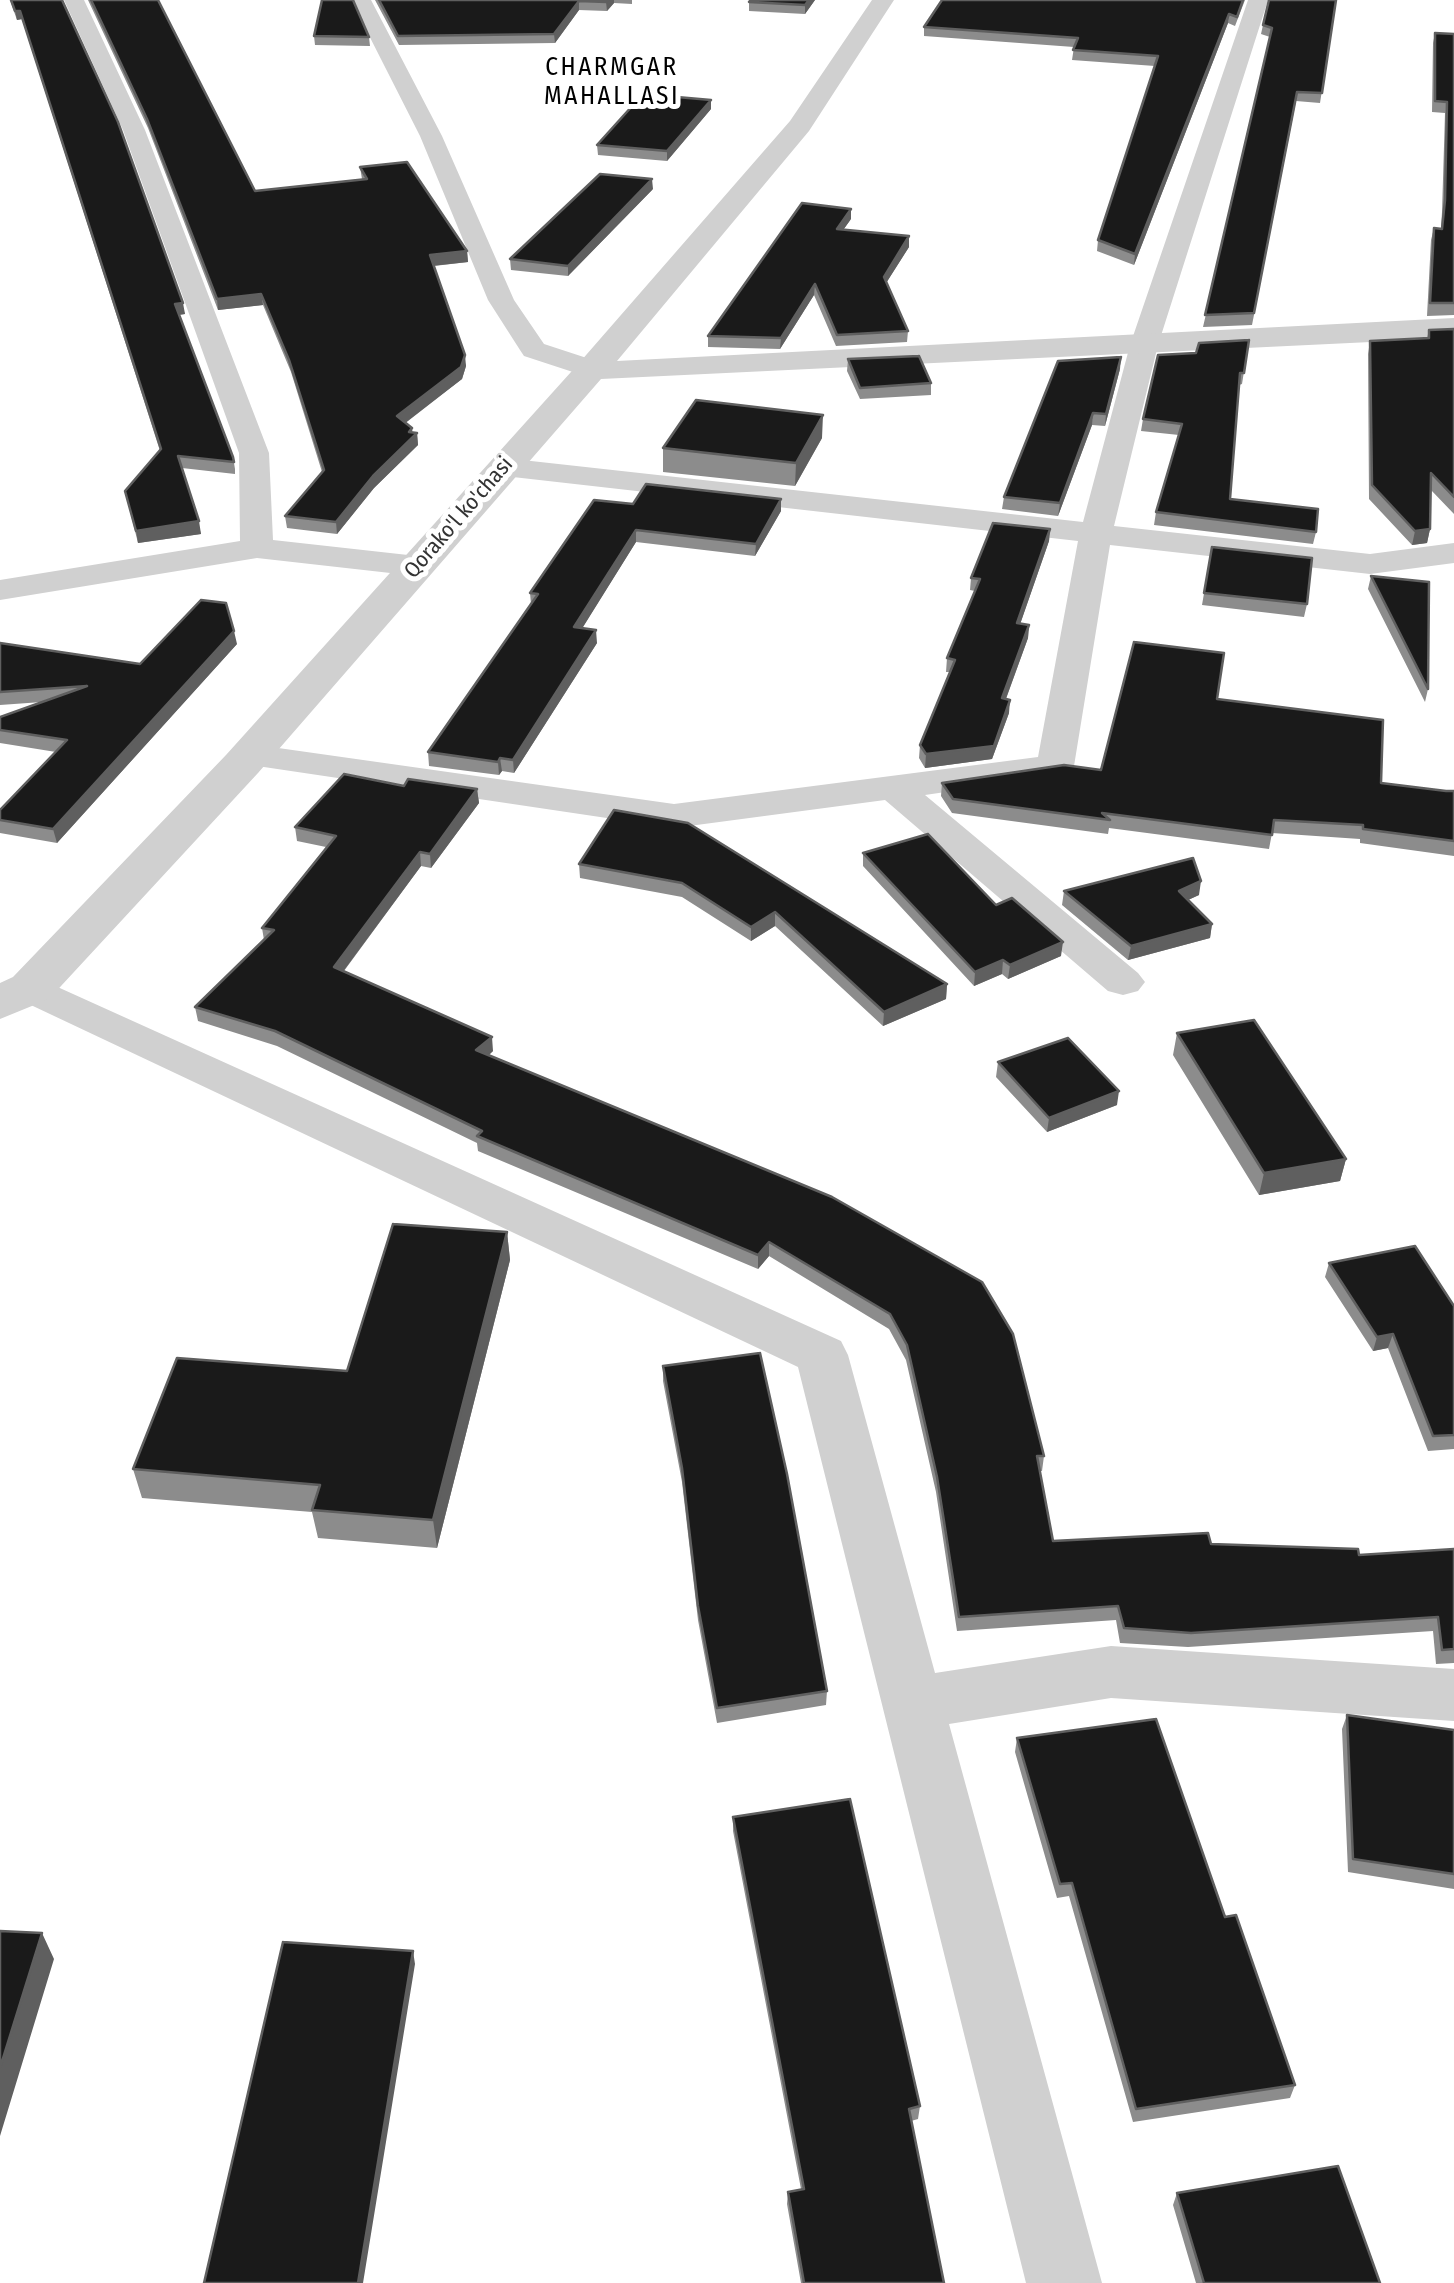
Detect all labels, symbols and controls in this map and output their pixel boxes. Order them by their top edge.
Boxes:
district label: CHARMGAR MAHALLASI [544,53,680,112]
street label: Qorako'l ko'chasi [399,452,519,584]

